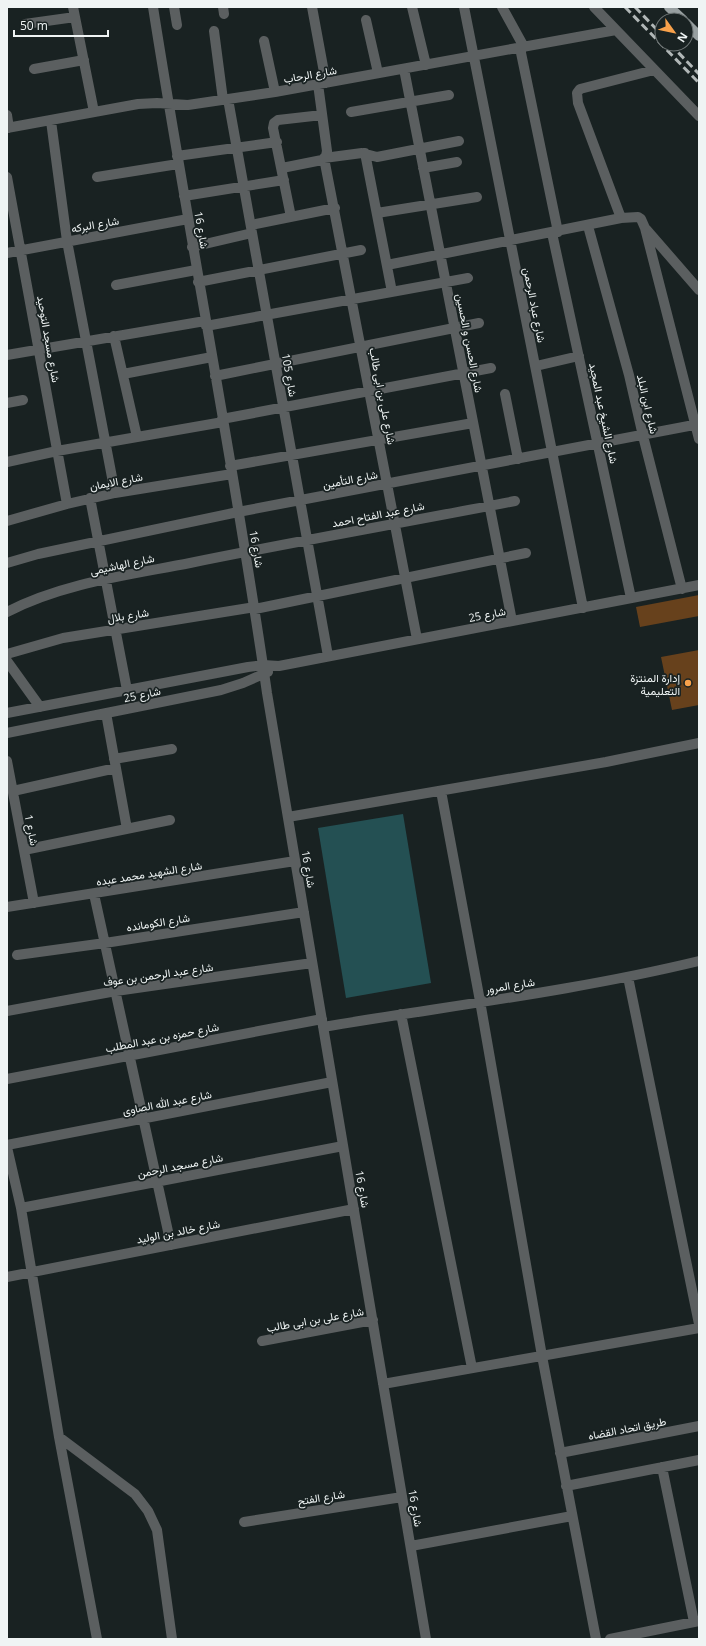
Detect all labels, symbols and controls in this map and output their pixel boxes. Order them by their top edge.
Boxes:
scale bar [14,12,108,38]
north arrow [654,12,694,52]
text: 50 m [20,17,48,34]
text: N [674,30,692,46]
street label: شارع الرحاب [282,62,338,87]
street label: شارع 16 [190,210,213,250]
street label: شارع البركه [70,212,121,237]
street label: شارع عباد الرحمن [519,266,550,344]
street label: شارع الحسن و الحسين [452,292,487,394]
street label: شارع مسجد التوحيد [33,294,64,384]
street label: شارع على بن ابى طالب [365,346,400,446]
street label: شارع 105 [278,352,301,398]
street label: شارع الشيخ عبد المجيد [585,361,622,465]
street label: شارع ابن البلد [633,373,662,436]
street label: شارع التأمين [321,466,379,493]
street label: شارع الايمان [88,468,144,494]
street label: شارع عبد الفتاح احمد [331,498,426,531]
street label: شارع 16 [245,529,268,569]
street label: شارع الهاشيمى [88,550,156,579]
street label: شارع 25 [467,603,507,626]
street label: شارع بلال [106,604,150,627]
place label: إدارة المنتزة التعليمية [630,670,680,698]
marker: إدارة المنتزة التعليمية [683,678,693,688]
street label: شارع 25 [122,683,162,706]
street label: شارع 1 [21,813,42,847]
street label: شارع 16 [298,849,319,889]
street label: شارع الشهيد محمد عبده [95,857,204,890]
street label: شارع الكومانده [125,910,191,935]
street label: شارع عبد الرحمن بن عوف [102,959,214,990]
street label: شارع المرور [483,974,536,997]
street label: شارع حمزه بن عبد المطلب [104,1019,221,1056]
street label: شارع عبد الله الصاوى [121,1086,213,1119]
street label: شارع مسجد الرحمن [136,1149,225,1182]
street label: شارع 16 [351,1169,374,1209]
street label: شارع خالد بن الوليد [135,1215,222,1247]
street label: شارع على بن ابى طالب [265,1303,365,1336]
street label: طريق اتحاد القضاه [587,1413,667,1443]
street label: شارع الفتح [296,1486,346,1509]
street label: شارع 16 [404,1488,427,1528]

